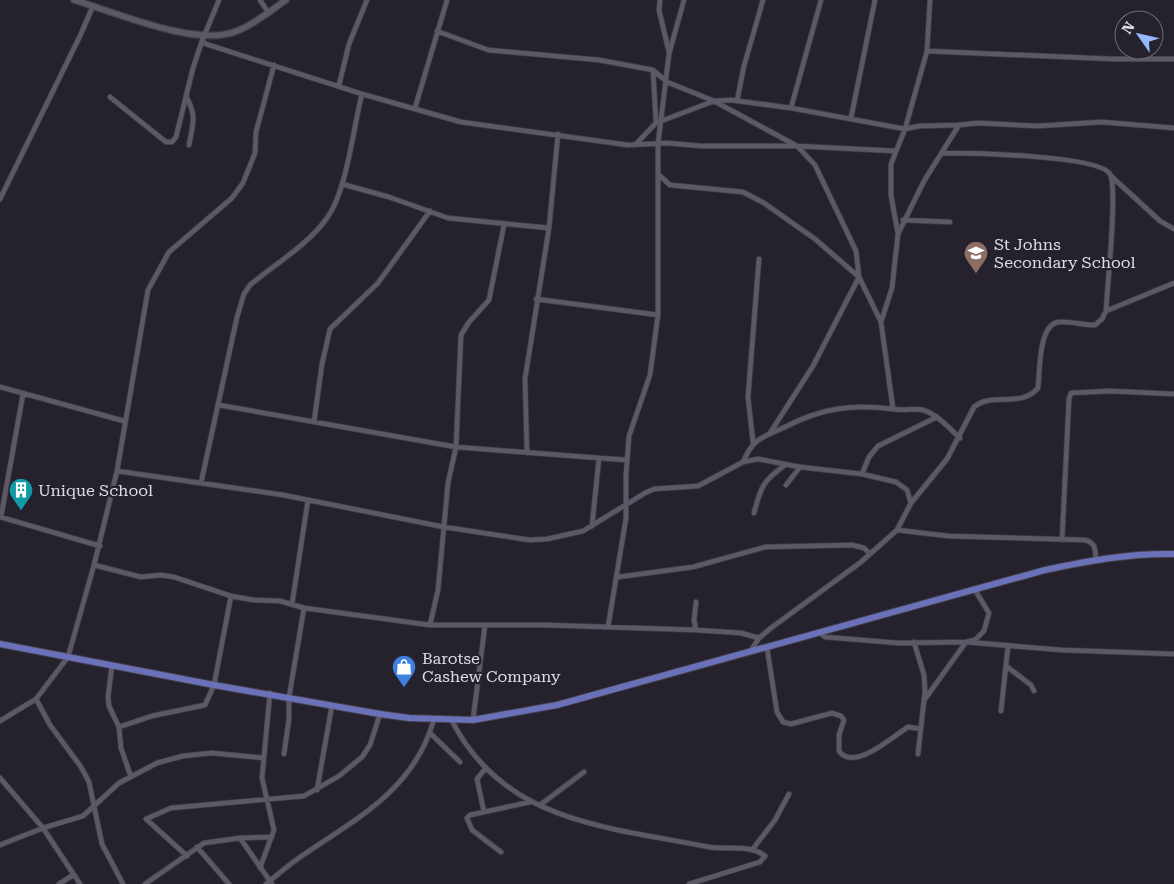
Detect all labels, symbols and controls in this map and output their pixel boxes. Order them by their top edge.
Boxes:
north arrow [1114,10,1164,60]
text: N [1119,19,1138,37]
place label: St Johns Secondary School [994,235,1136,272]
school or university icon: St Johns Secondary School [963,240,989,274]
building icon: Unique School [8,477,34,511]
place label: Unique School [38,481,153,500]
place label: Barotse Cashew Company [422,649,561,686]
shop icon: Barotse Cashew Company [391,654,417,688]

